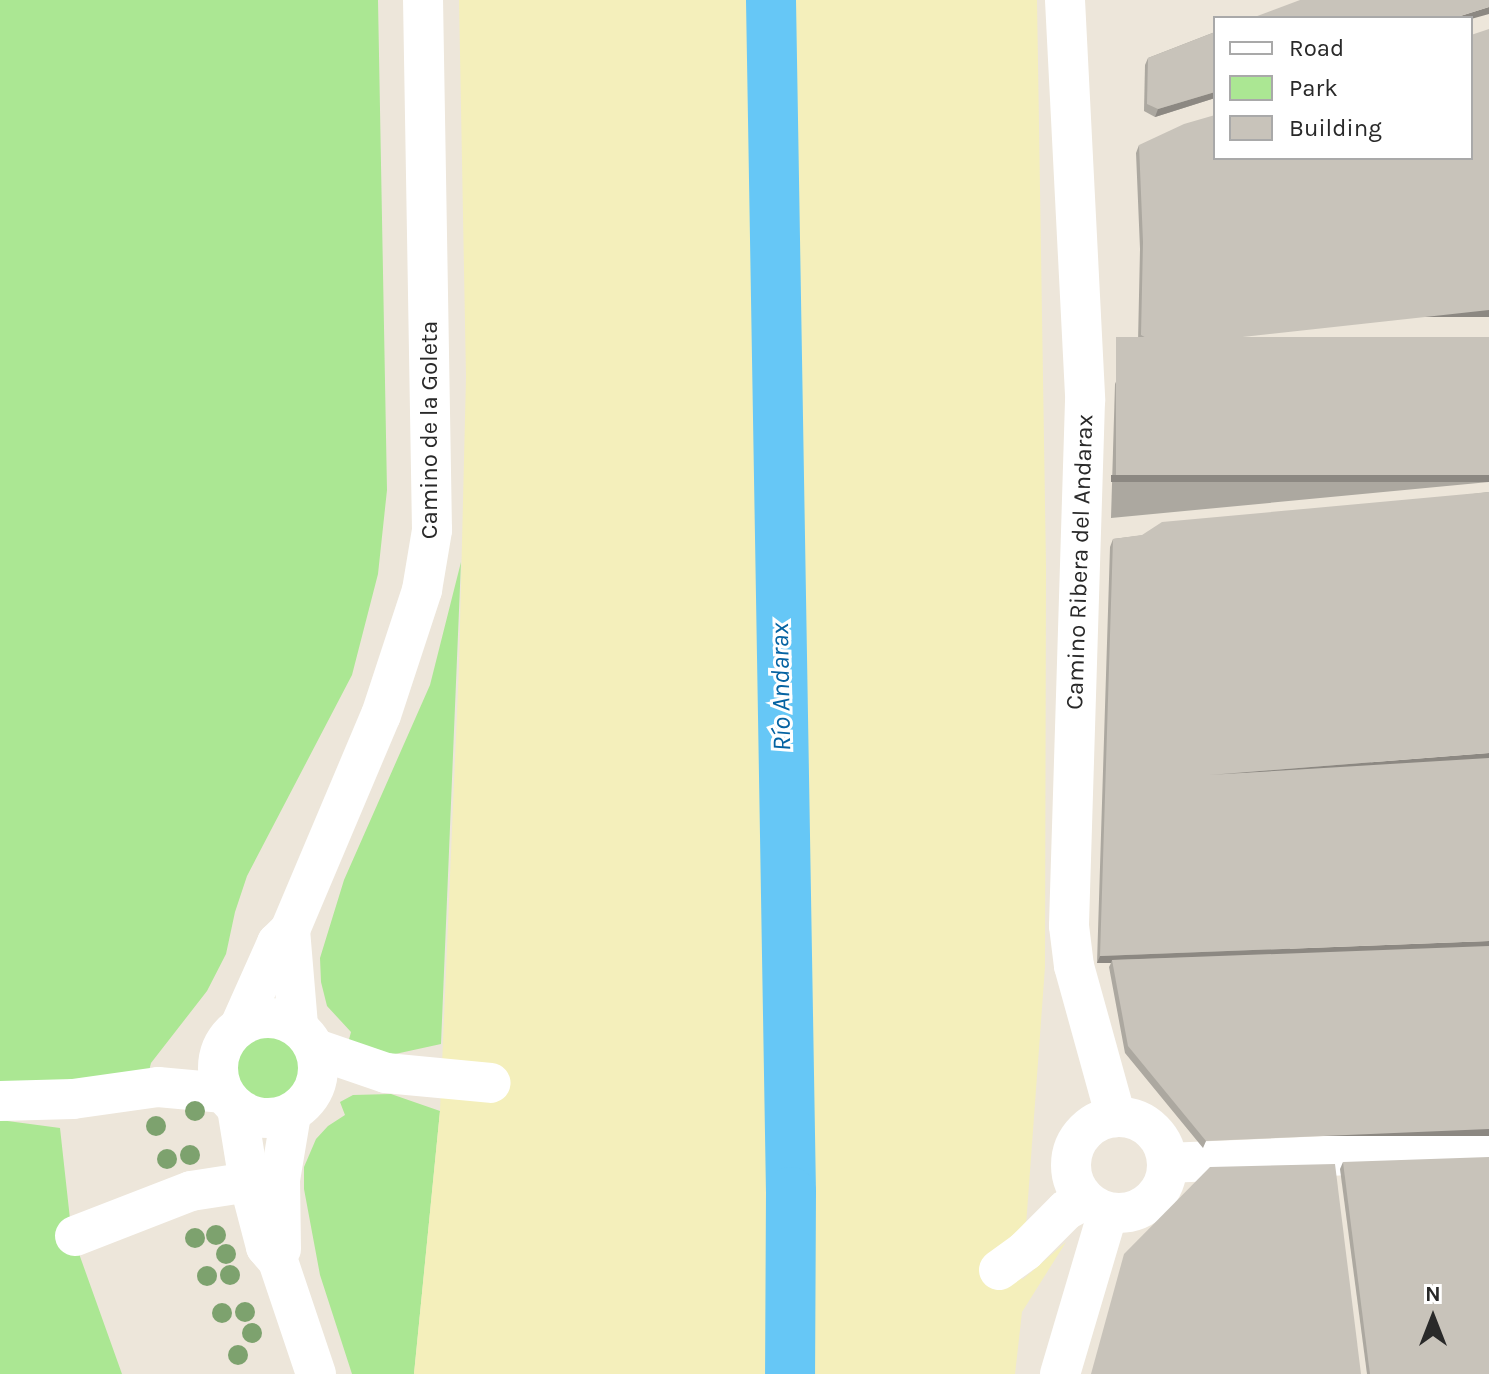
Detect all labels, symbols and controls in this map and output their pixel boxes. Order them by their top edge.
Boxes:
legend [1213,16,1473,160]
text: Road [1289,34,1344,62]
text: Park [1289,74,1338,102]
text: Building [1289,114,1382,142]
street label: Camino de la Goleta [416,321,444,539]
street label: Camino Ribera del Andarax [1060,414,1100,710]
water label: Río Andarax [764,623,798,751]
north arrow [1393,1278,1473,1358]
text: N [1425,1281,1441,1307]

